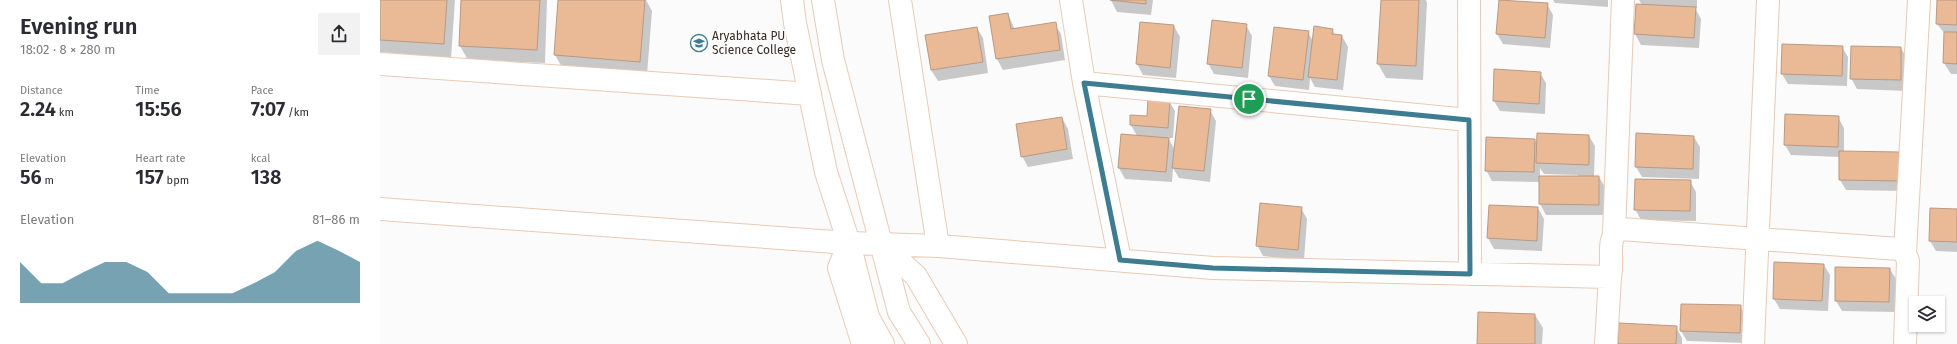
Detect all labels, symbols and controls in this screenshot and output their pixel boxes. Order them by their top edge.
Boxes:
text: Evening run [20,13,137,40]
button: share [318,13,360,55]
place label: Aryabhata PU Science College [712,29,796,57]
school or university icon: Aryabhata PU Science College [689,33,709,53]
text: 18:02 · 8 × 280 m [20,42,115,57]
pin [1232,82,1266,116]
text: Distance [20,84,63,97]
text: Time [135,84,160,97]
text: Pace [251,84,273,97]
icon: arrive [1238,88,1260,110]
text: 2.24 [20,97,56,121]
text: 15:56 [135,97,182,121]
text: 7:07 [251,97,285,121]
text: km [56,106,74,119]
text: /km [285,106,309,119]
text: Elevation [20,152,66,165]
text: Heart rate [135,152,185,165]
text: kcal [251,152,270,165]
text: 56 [20,165,42,189]
text: 157 [135,165,164,189]
text: 138 [251,165,282,189]
text: m [42,174,54,187]
text: bpm [164,174,189,187]
text: Elevation [20,212,74,227]
text: 81–86 m [312,212,360,227]
map controls [1909,296,1945,332]
button: layers [1909,296,1945,332]

